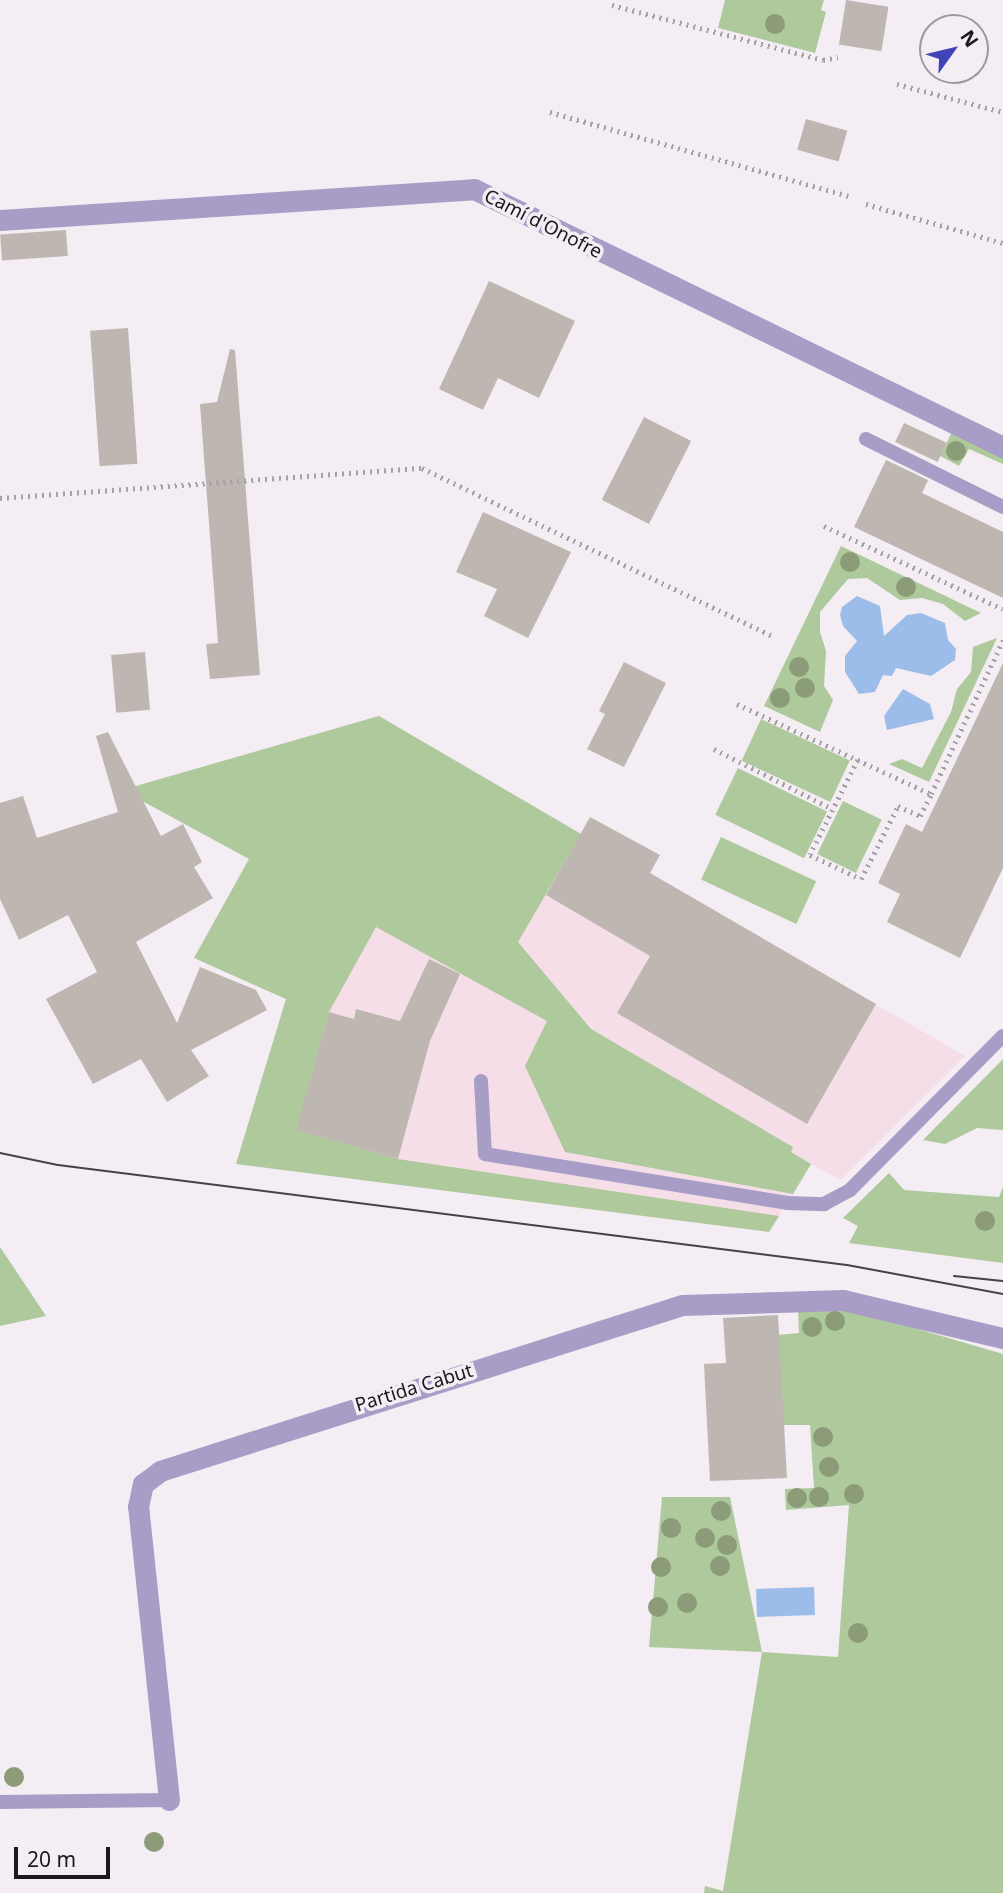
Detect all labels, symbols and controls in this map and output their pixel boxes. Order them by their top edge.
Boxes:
north arrow [919,14,989,84]
text: N [955,25,985,52]
street label: Camí d'Onofre [480,185,606,263]
street label: Partida Cabut [352,1359,476,1417]
scale bar [18,1834,114,1878]
text: 20 m [27,1845,76,1873]

